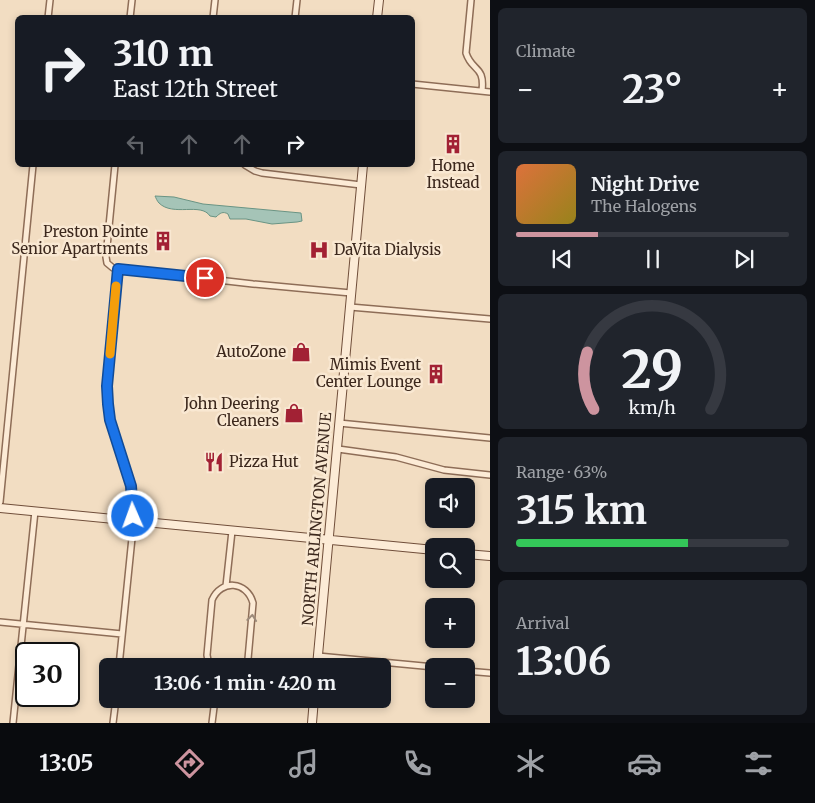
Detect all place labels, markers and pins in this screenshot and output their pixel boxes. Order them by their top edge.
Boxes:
building icon: Home Instead [442,133,464,155]
place label: Home Instead [426,156,480,192]
place label: Preston Pointe Senior Apartments [11,222,148,258]
building icon: Preston Pointe Senior Apartments [152,230,174,252]
hospital icon: DaVita Dialysis [308,239,330,261]
place label: DaVita Dialysis [334,240,441,259]
pin [184,257,226,299]
shop icon: AutoZone [290,341,312,363]
place label: AutoZone [215,342,286,361]
place label: Mimis Event Center Lounge [316,355,421,391]
building icon: Mimis Event Center Lounge [425,363,447,385]
place label: John Deering Cleaners [183,394,279,430]
shop icon: John Deering Cleaners [283,402,305,424]
restaurant icon: Pizza Hut [203,451,225,473]
place label: Pizza Hut [229,452,299,471]

